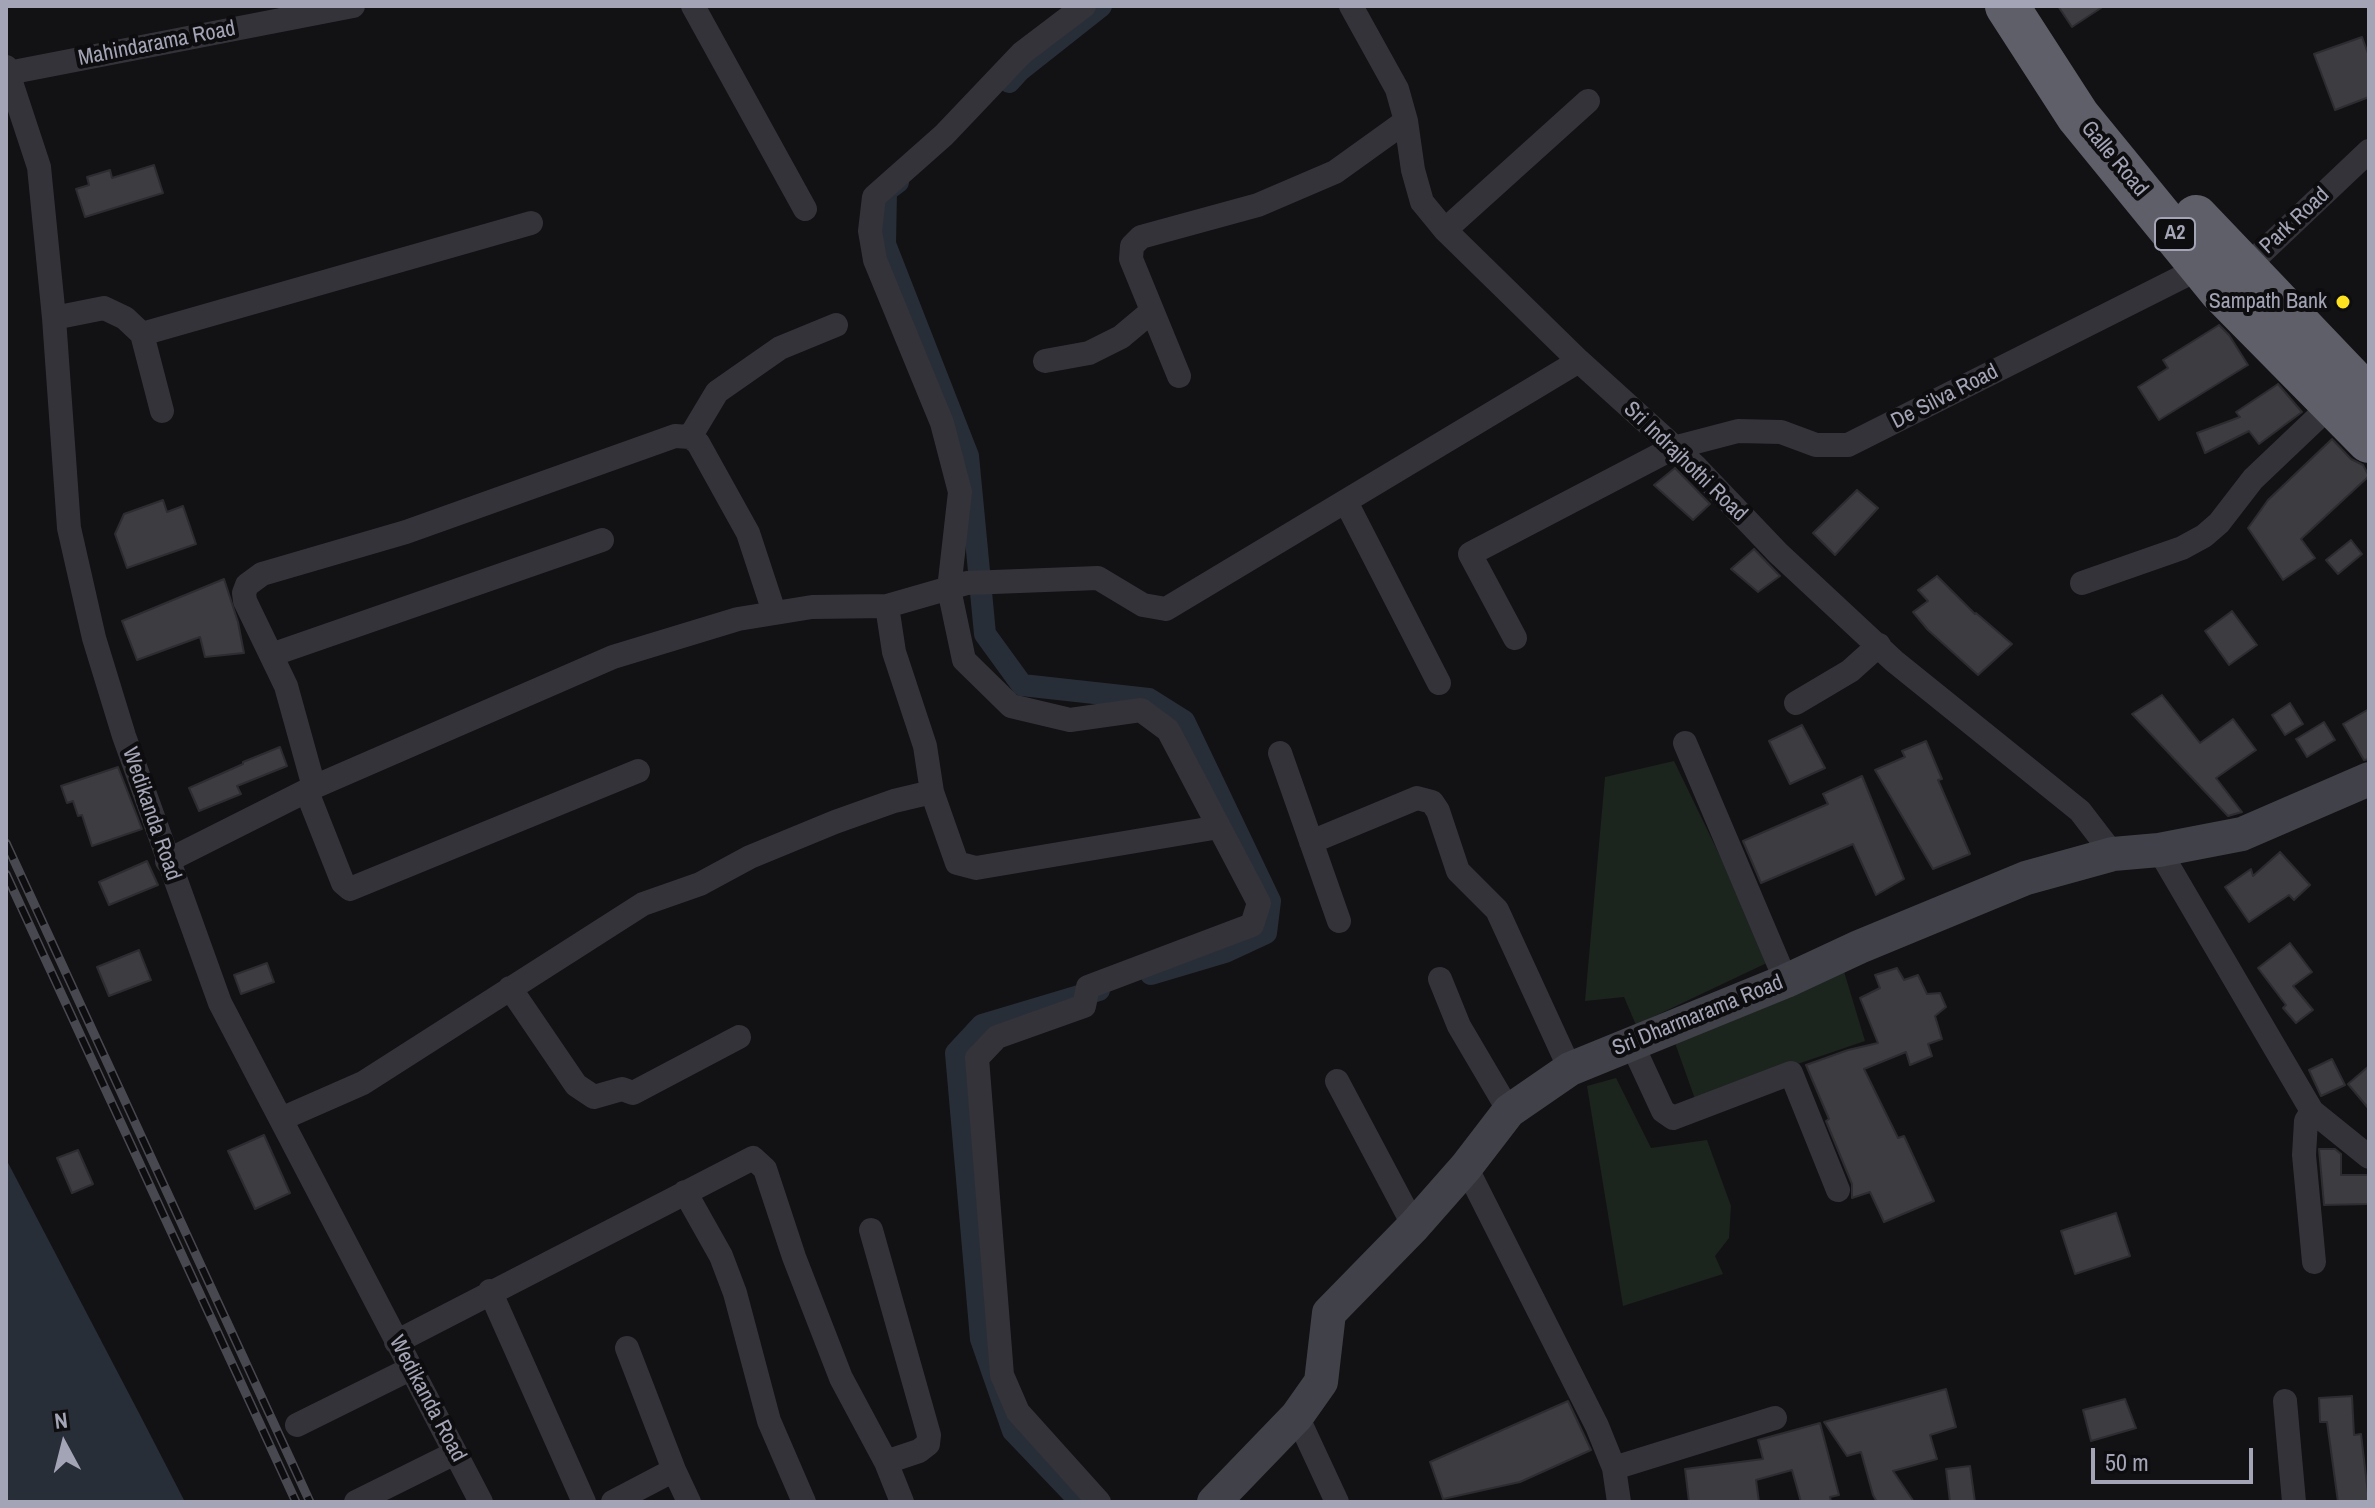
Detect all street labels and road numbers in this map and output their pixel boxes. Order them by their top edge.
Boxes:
street label: Mahindarama Road [76,16,238,72]
street label: Galle Road [2075,116,2153,202]
street label: Park Road [2255,182,2335,260]
road number: A2 [2155,218,2195,250]
street label: De Silva Road [1887,359,2003,435]
street label: Sri Indrajhothi Road [1618,396,1752,528]
street label: Wedikanda Road [116,744,186,884]
street label: Sri Dharmarama Road [1609,970,1787,1062]
street label: Wedikanda Road [383,1331,471,1467]

